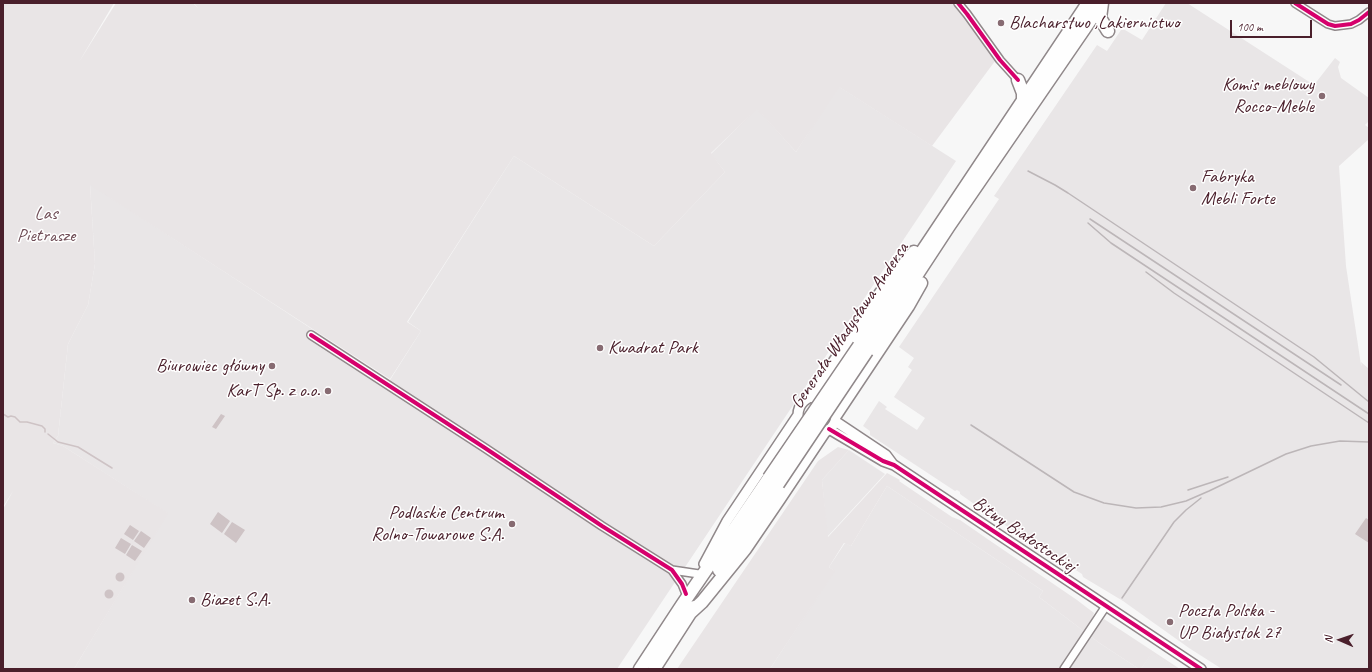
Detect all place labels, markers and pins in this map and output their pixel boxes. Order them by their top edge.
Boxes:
place label: Blacharstwo ,Lakiernictwo [1009,12,1180,34]
marker: Blacharstwo ,Lakiernictwo [996,18,1006,28]
place label: Komis meblowy Rocco-Meble [1222,74,1314,118]
marker: Komis meblowy Rocco-Meble [1317,91,1327,101]
place label: Fabryka Mebli Forte [1201,166,1275,210]
marker: Fabryka Mebli Forte [1188,183,1198,193]
place label: Kwadrat Park [608,337,698,359]
marker: Kwadrat Park [595,343,605,353]
place label: Biurowiec główny [156,355,264,377]
marker: Biurowiec główny [267,361,277,371]
place label: KarT Sp. z o.o. [227,380,320,402]
marker: KarT Sp. z o.o. [323,386,333,396]
place label: Podlaskie Centrum Rolno-Towarowe S.A. [371,502,504,546]
marker: Podlaskie Centrum Rolno-Towarowe S.A. [507,519,517,529]
place label: Biazet S.A. [200,589,271,611]
marker: Biazet S.A. [187,595,197,605]
place label: Poczta Polska - UP Białystok 27 [1178,600,1281,644]
marker: Poczta Polska - UP Białystok 27 [1165,617,1175,627]

